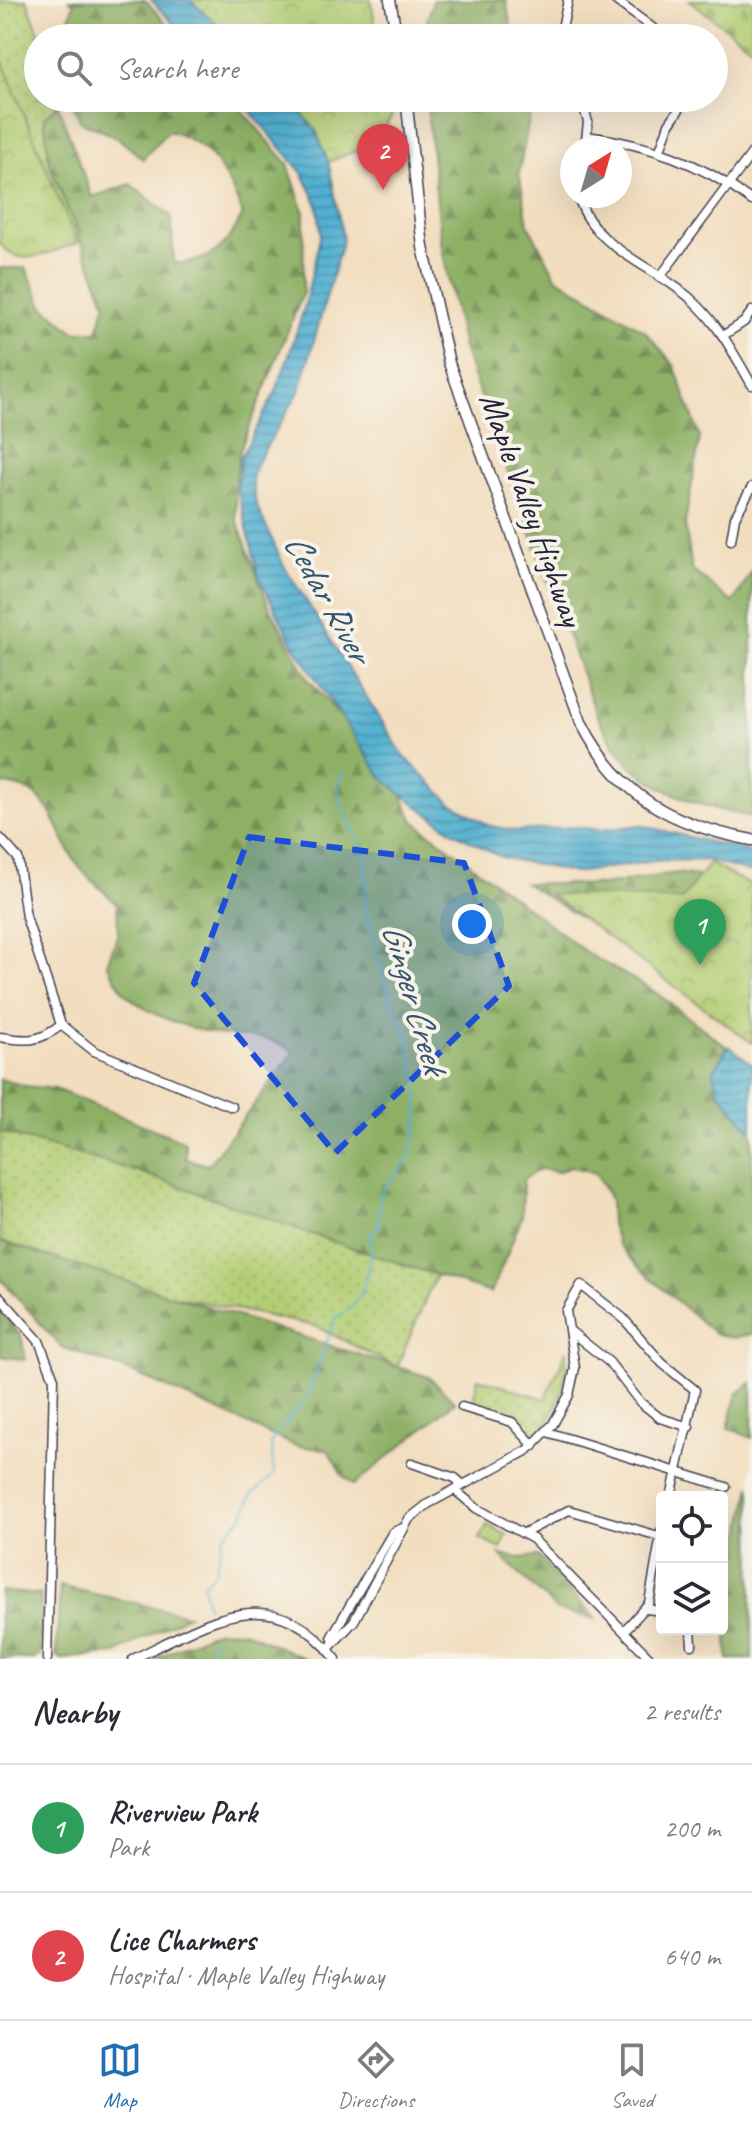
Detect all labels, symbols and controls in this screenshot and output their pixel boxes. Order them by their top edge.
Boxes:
search box [24,24,728,112]
icon: search [52,46,96,90]
text: Search here [116,49,238,87]
pin: 2 [357,124,409,190]
north arrow [560,136,632,208]
street label: Maple Valley Highway [470,386,595,635]
water label: Cedar River [274,525,385,675]
pin: 1 [674,899,726,965]
your location [452,904,492,944]
water label: Ginger Creek [372,918,460,1084]
map controls [656,1491,728,1635]
button: locate [656,1491,728,1563]
button: layers [656,1563,728,1635]
text: Nearby [32,1690,118,1733]
text: 2 results [644,1695,720,1728]
text: Riverview Park [108,1793,257,1831]
text: 1 [52,1812,64,1845]
text: 200 m [664,1812,720,1845]
text: Park [108,1831,149,1864]
text: Lice Charmers [108,1921,256,1959]
text: 2 [52,1940,64,1973]
text: 640 m [664,1940,720,1973]
text: Hospital · Maple Valley Highway [108,1959,384,1992]
tab: Map [98,2038,142,2114]
tab: Directions [338,2038,414,2114]
tab: Saved [610,2038,654,2114]

